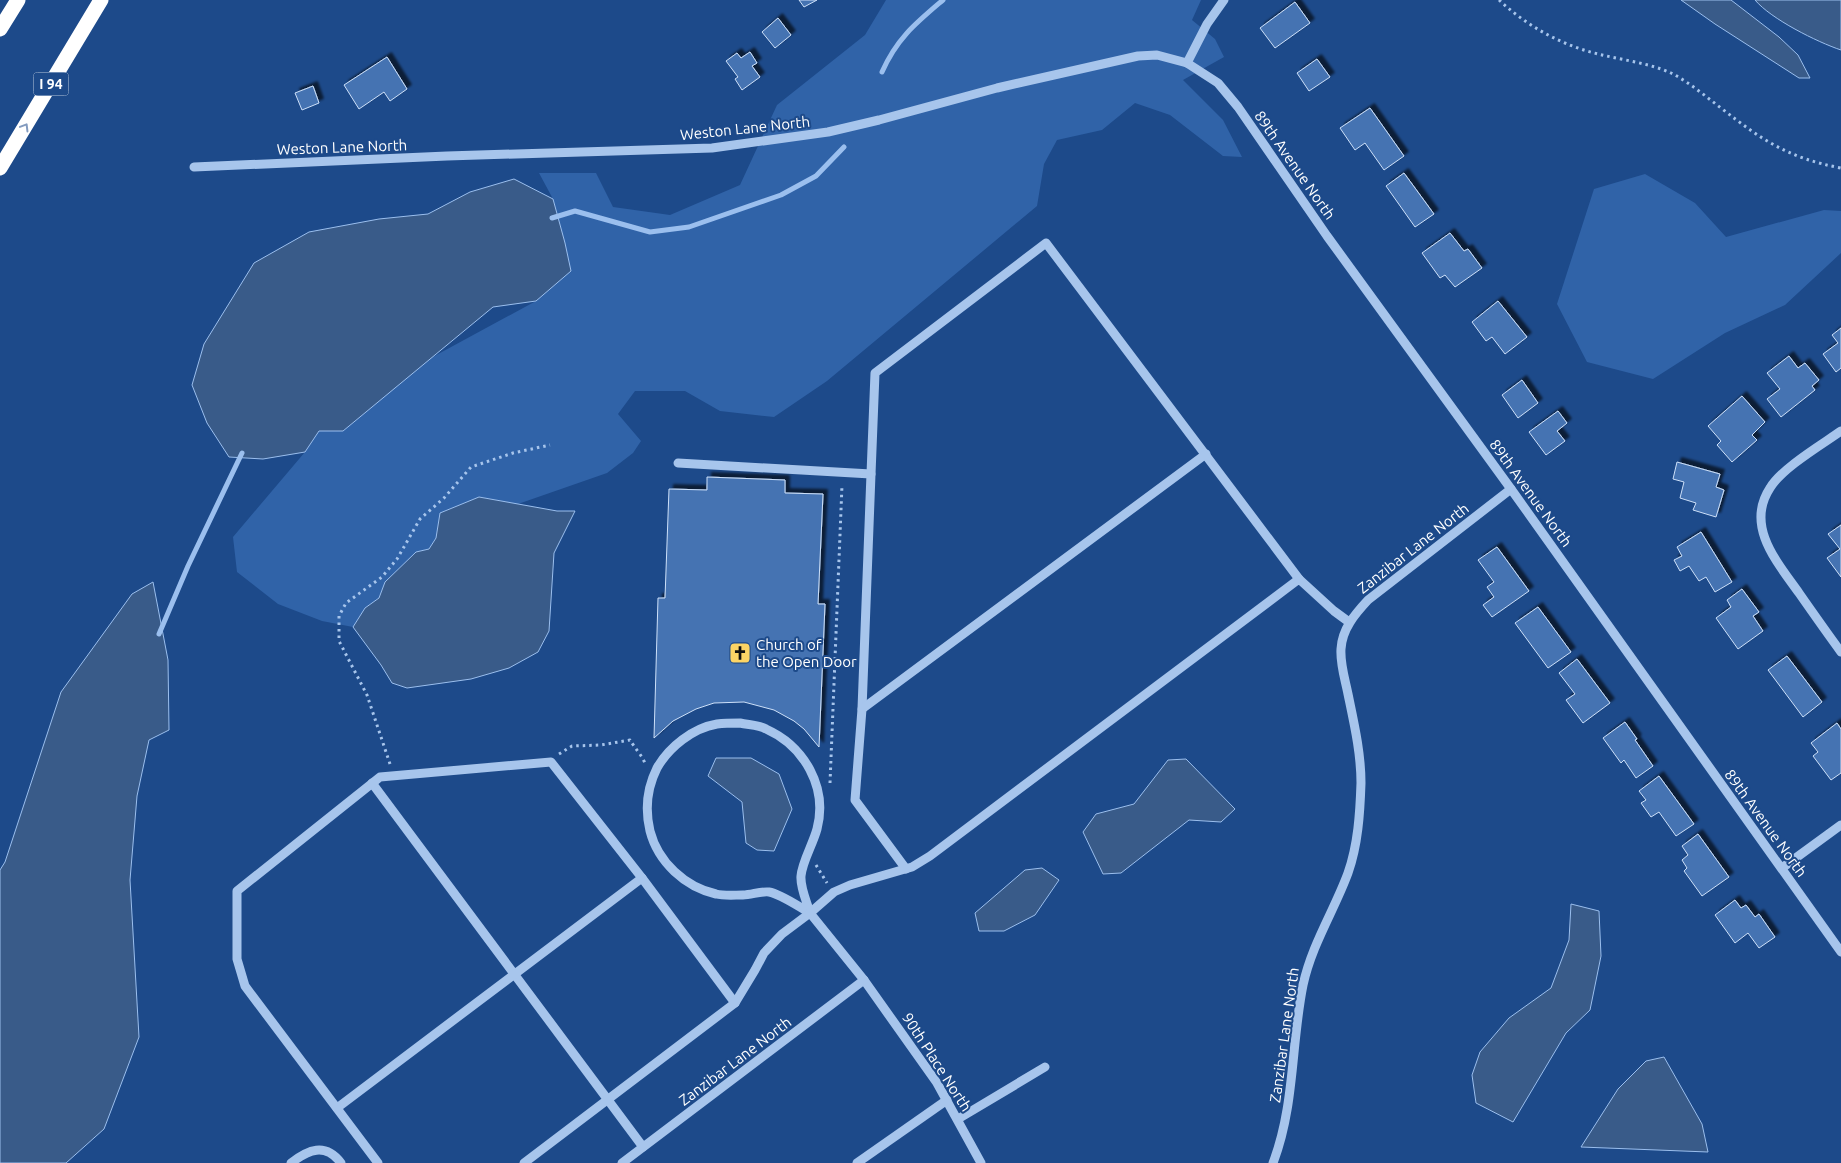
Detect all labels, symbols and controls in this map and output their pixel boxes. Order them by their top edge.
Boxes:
road number: I 94 [34,72,68,96]
street label: 89th Avenue North [1251,108,1339,222]
street label: Weston Lane North [679,113,811,143]
one-way arrow [19,123,29,132]
street label: Weston Lane North [277,136,407,158]
street label: 89th Avenue North [1486,436,1576,550]
street label: Zanzibar Lane North [1354,499,1472,597]
place label: Church of the Open Door [756,636,857,670]
church icon: Church of the Open Door [728,641,752,665]
street label: 89th Avenue North [1721,766,1811,880]
street label: Zanzibar Lane North [1266,966,1302,1104]
street label: 90th Place North [899,1010,975,1114]
street label: Zanzibar Lane North [675,1013,795,1109]

